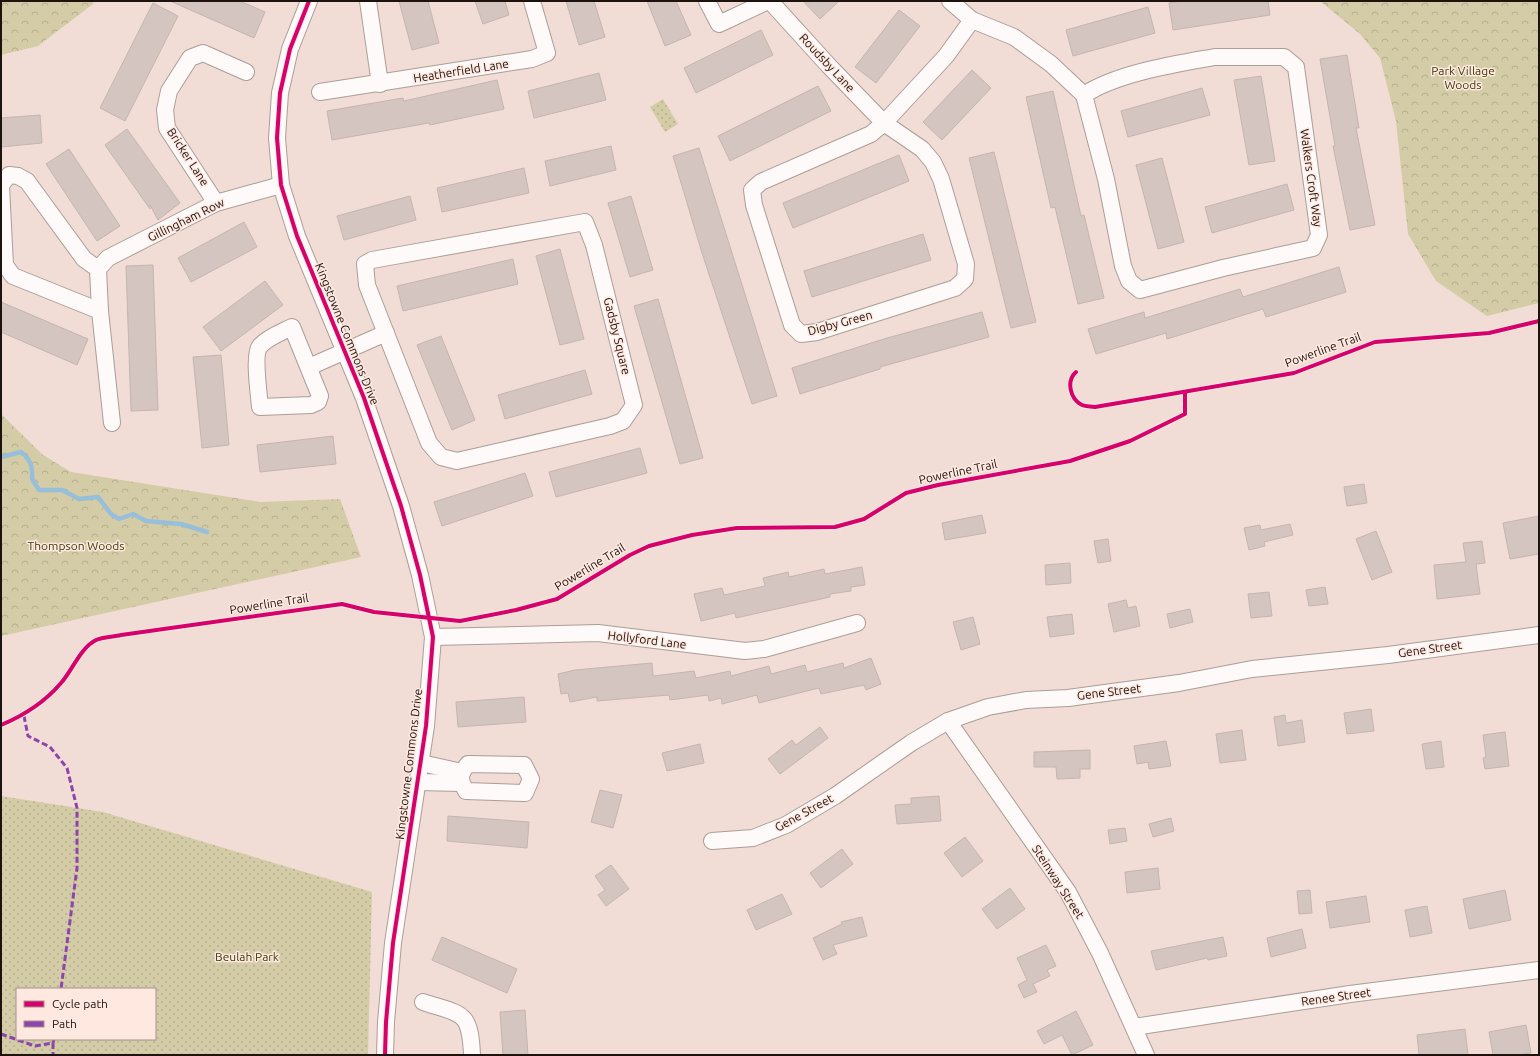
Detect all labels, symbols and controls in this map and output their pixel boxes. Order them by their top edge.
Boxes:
street label: Roudsby Lane [797,31,858,94]
street label: Heatherfield Lane [412,57,510,84]
park label: Park Village Woods [1431,64,1495,91]
street label: Bricker Lane [165,125,212,188]
street label: Walkers Croft Way [1298,128,1325,228]
street label: Gillingham Row [145,195,227,244]
street label: Kingstowne Commons Drive [313,261,382,407]
street label: Gadsby Square [602,296,633,376]
street label: Digby Green [806,308,874,337]
street label: Powerline Trail [1283,330,1363,369]
street label: Powerline Trail [917,457,998,486]
park label: Thompson Woods [28,539,124,552]
street label: Powerline Trail [552,540,627,593]
street label: Powerline Trail [228,591,309,616]
street label: Hollyford Lane [607,628,687,651]
street label: Gene Street [1397,638,1463,659]
street label: Gene Street [1076,681,1142,702]
street label: Kingstowne Commons Drive [393,688,424,840]
street label: Gene Street [772,791,835,834]
street label: Steinway Street [1030,843,1087,921]
park label: Beulah Park [215,950,279,963]
street label: Renee Street [1300,985,1372,1008]
legend [16,988,156,1040]
text: Cycle path [52,997,108,1010]
text: Path [52,1017,77,1030]

